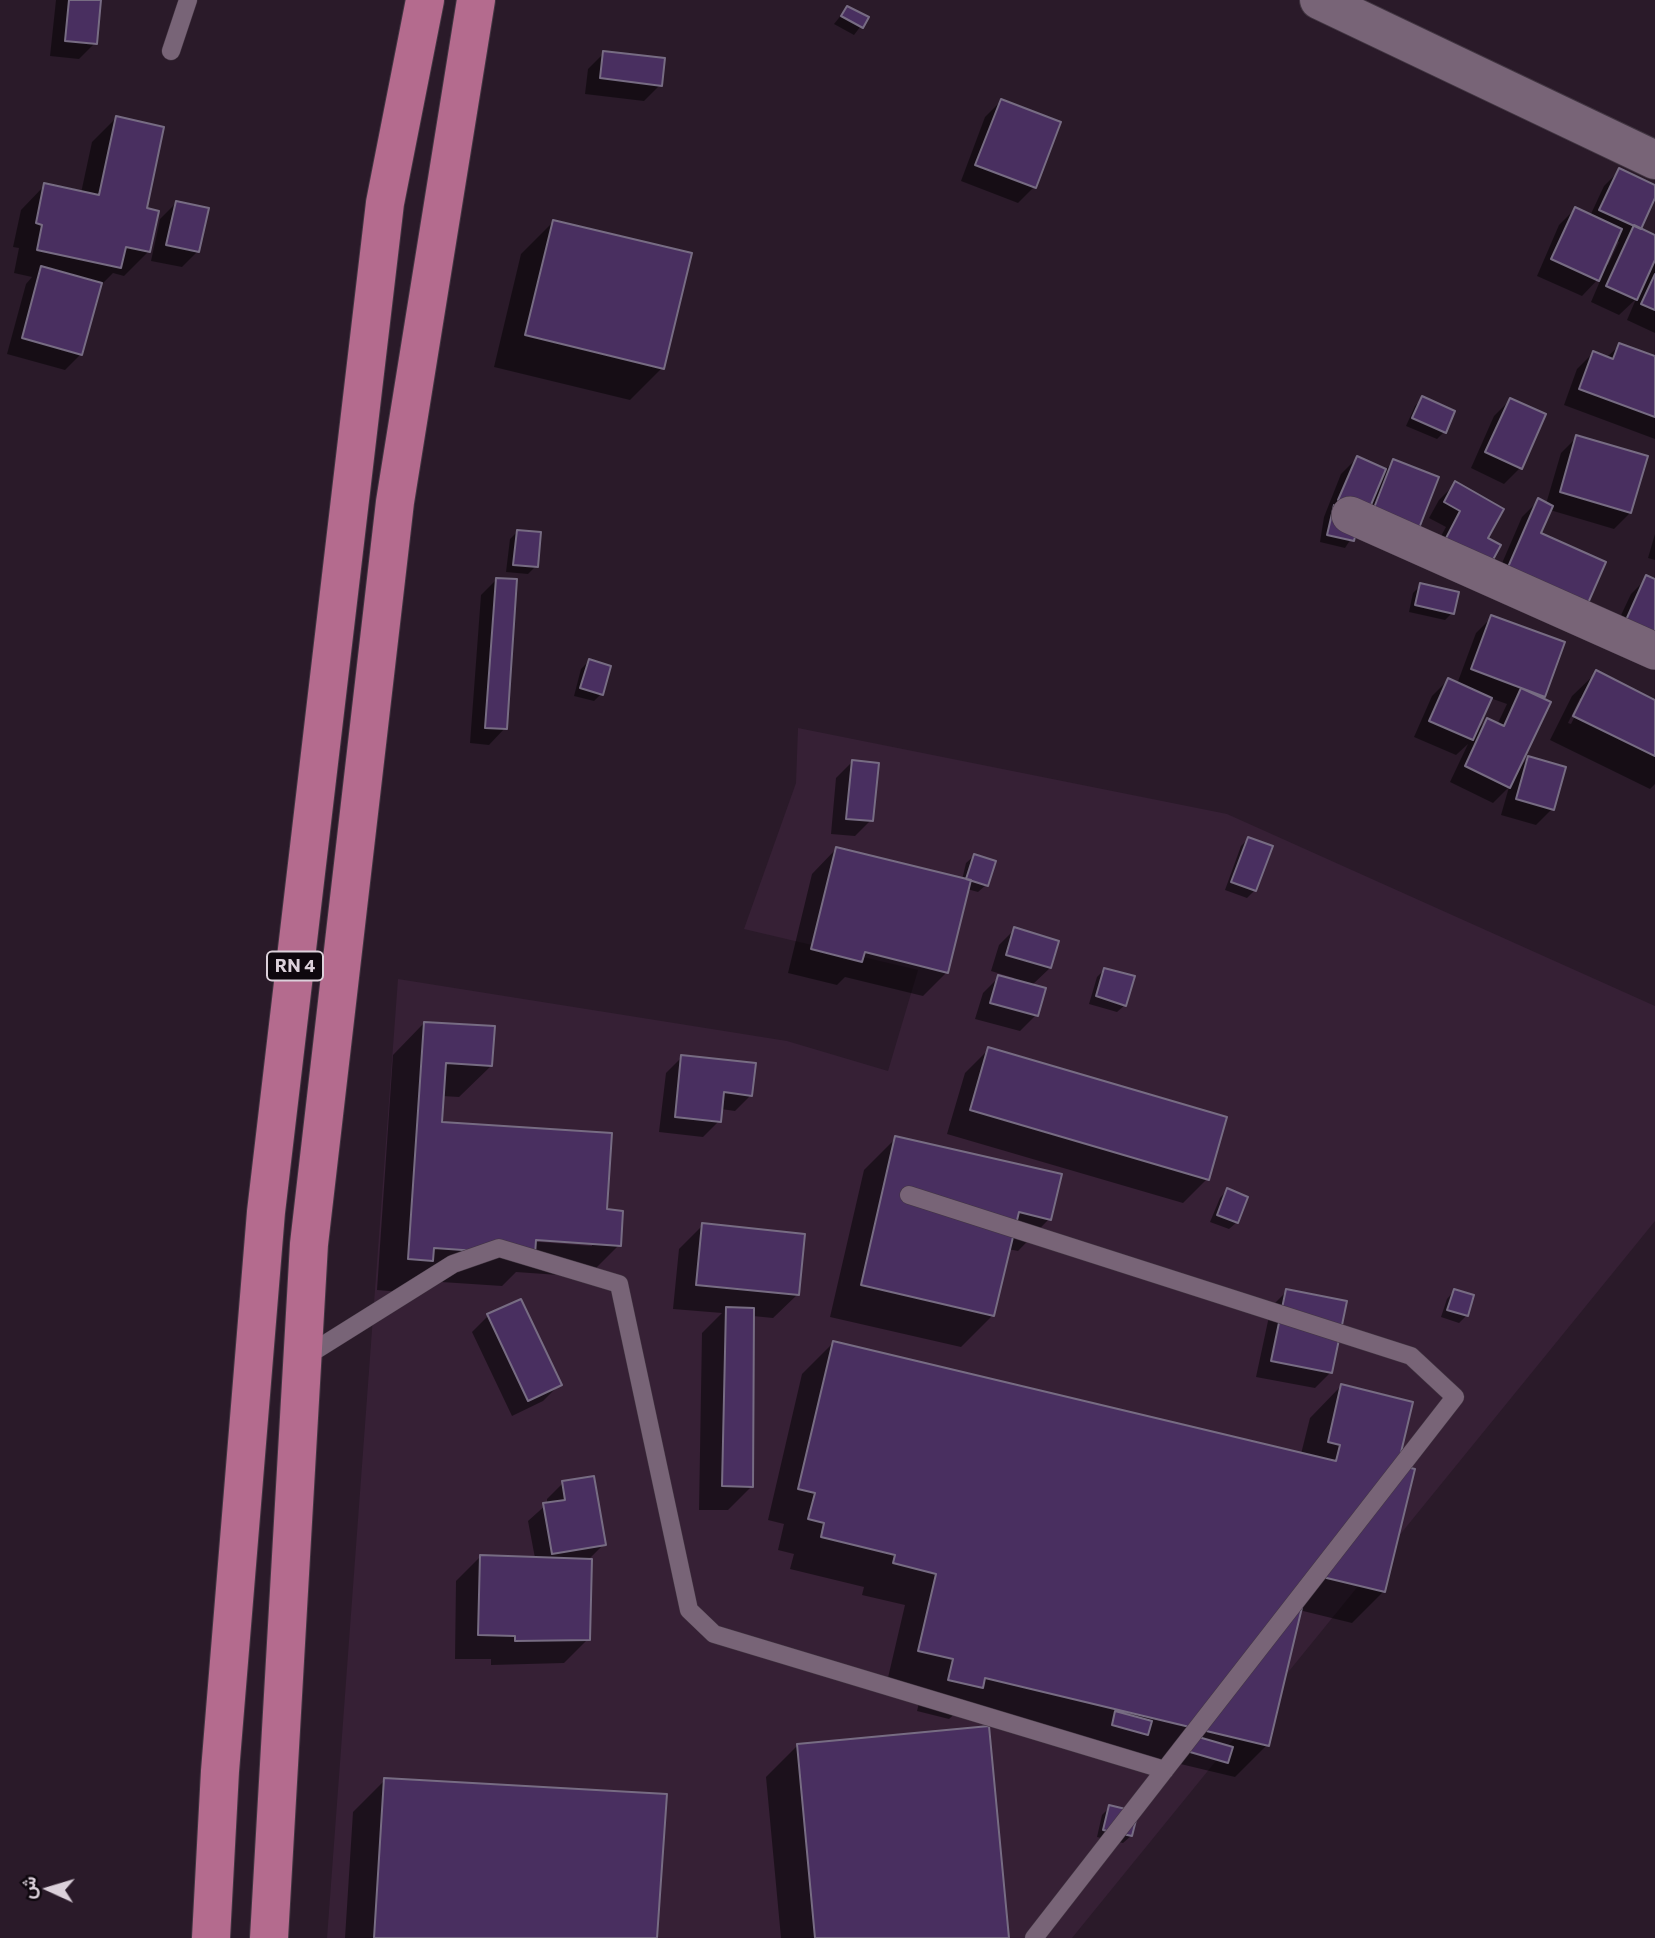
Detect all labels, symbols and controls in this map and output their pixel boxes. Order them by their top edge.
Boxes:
road number: RN 4 [267,951,323,981]
north arrow [14,1854,84,1924]
text: ش [15,1875,40,1900]

